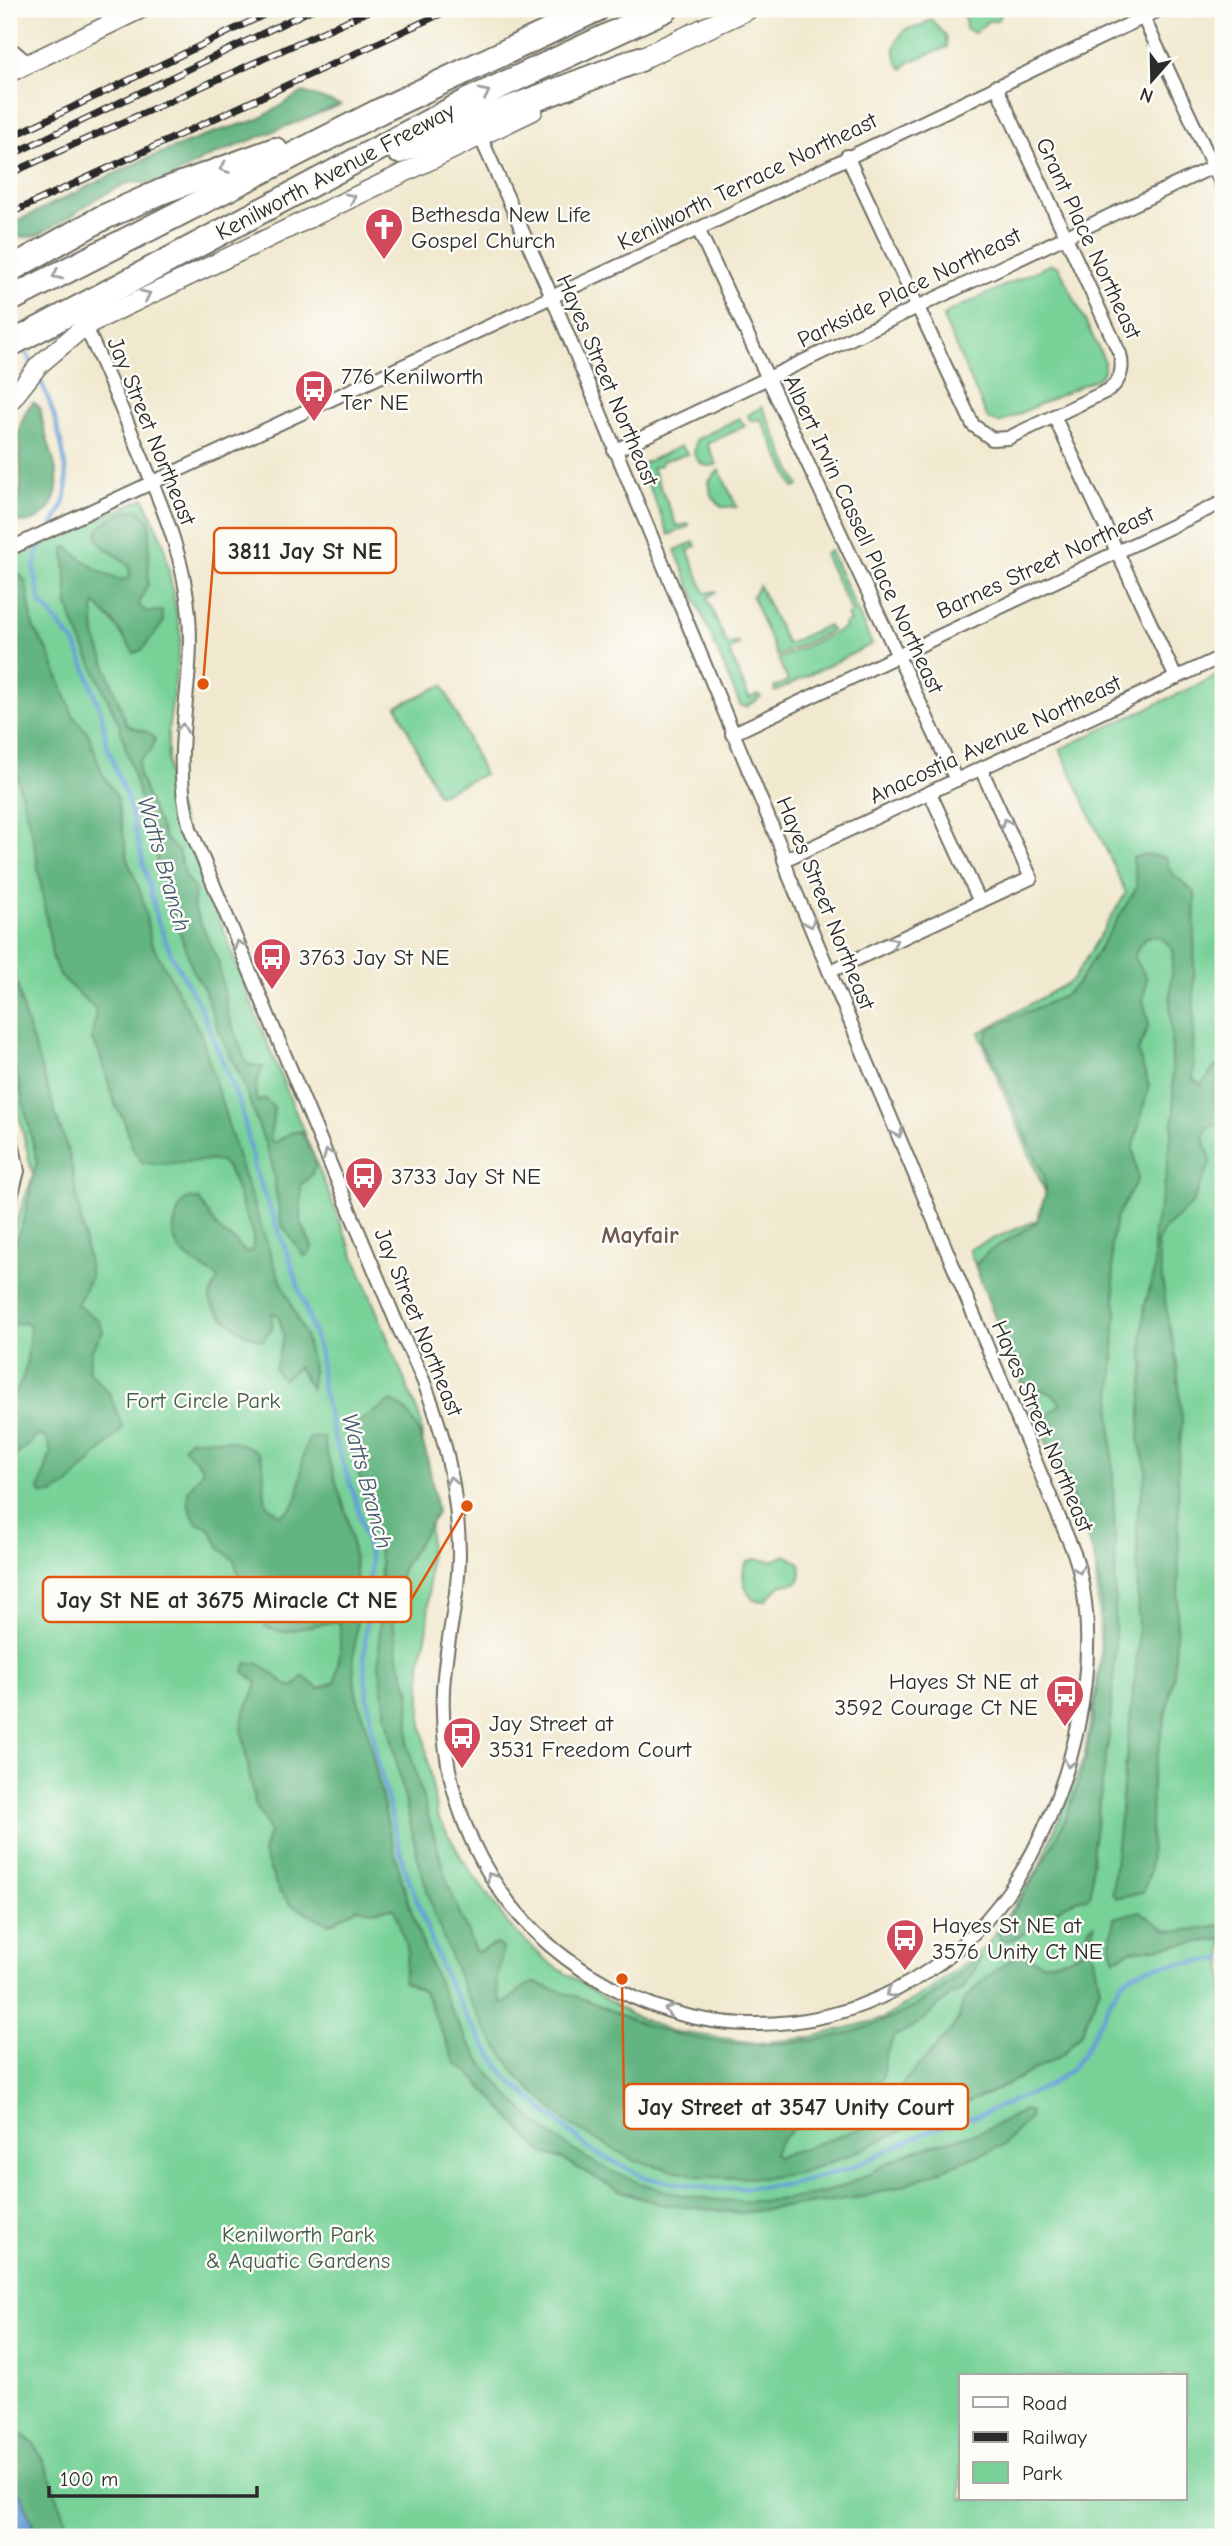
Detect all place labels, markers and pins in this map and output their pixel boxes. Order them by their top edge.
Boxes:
place label: Bethesda New Life Gospel Church [411,201,591,254]
church icon: Bethesda New Life Gospel Church [363,206,405,261]
place label: 776 Kenilworth Ter NE [341,363,484,416]
bus stop icon: 776 Kenilworth Ter NE [293,368,335,423]
callout: 3811 Jay St NE [214,528,396,573]
bus stop icon: 3763 Jay St NE [251,936,293,991]
place label: 3763 Jay St NE [299,944,450,971]
bus stop icon: 3733 Jay St NE [343,1155,385,1210]
place label: 3733 Jay St NE [391,1163,541,1190]
callout: Jay St NE at 3675 Miracle Ct NE [43,1577,411,1622]
place label: Hayes St NE at 3592 Courage Ct NE [835,1668,1039,1721]
bus stop icon: Hayes St NE at 3592 Courage Ct NE [1044,1673,1086,1728]
place label: Jay Street at 3531 Freedom Court [489,1710,693,1763]
bus stop icon: Jay Street at 3531 Freedom Court [441,1715,483,1770]
place label: Hayes St NE at 3576 Unity Ct NE [932,1912,1103,1965]
bus stop icon: Hayes St NE at 3576 Unity Ct NE [884,1917,926,1972]
callout: Jay Street at 3547 Unity Court [624,2084,968,2129]

